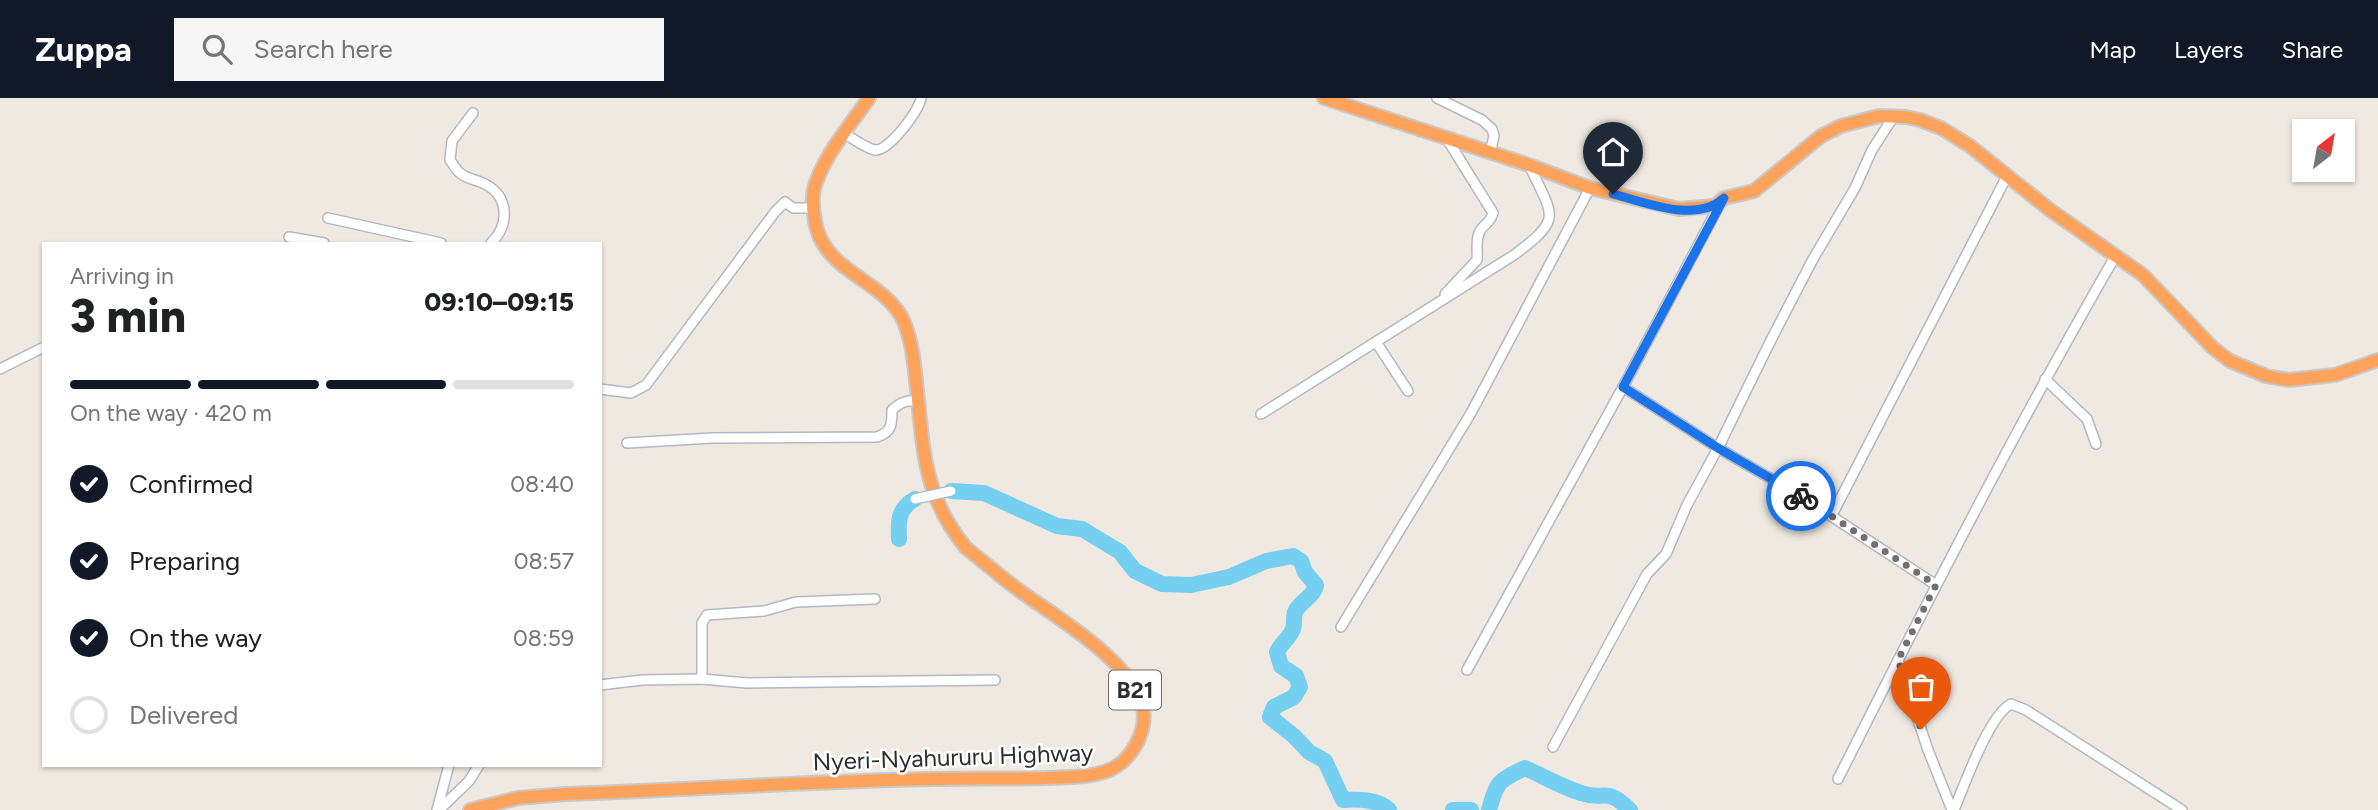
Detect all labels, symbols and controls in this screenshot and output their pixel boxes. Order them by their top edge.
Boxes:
search box [174,18,664,81]
text: Zuppa [35,30,132,69]
icon: search [198,30,236,68]
text: Search here [254,33,393,65]
text: Map [2089,35,2136,64]
text: Layers [2174,35,2243,64]
text: Share [2281,35,2343,64]
north arrow [2292,119,2356,182]
map controls [2292,119,2355,182]
pin [1583,122,1643,194]
icon: home [1594,133,1632,171]
text: Arriving in [70,262,174,290]
text: 09:10–09:15 [424,286,574,318]
text: 3 min [70,288,186,344]
text: On the way · 420 m [70,399,272,427]
courier [1766,461,1836,531]
icon: check [70,465,108,503]
text: Confirmed [129,468,253,500]
text: 08:40 [510,470,574,498]
icon: bike [1782,477,1820,515]
icon: check [70,542,108,580]
text: Preparing [129,545,240,577]
text: 08:57 [514,547,574,575]
icon: check [70,619,108,657]
text: On the way [129,622,262,654]
text: 08:59 [513,624,574,652]
pin [1891,657,1951,729]
icon: bag [1902,668,1940,706]
road number: B21 [1109,670,1161,710]
text: Delivered [129,699,238,731]
street label: Nyeri-Nyahururu Highway [812,738,1094,776]

